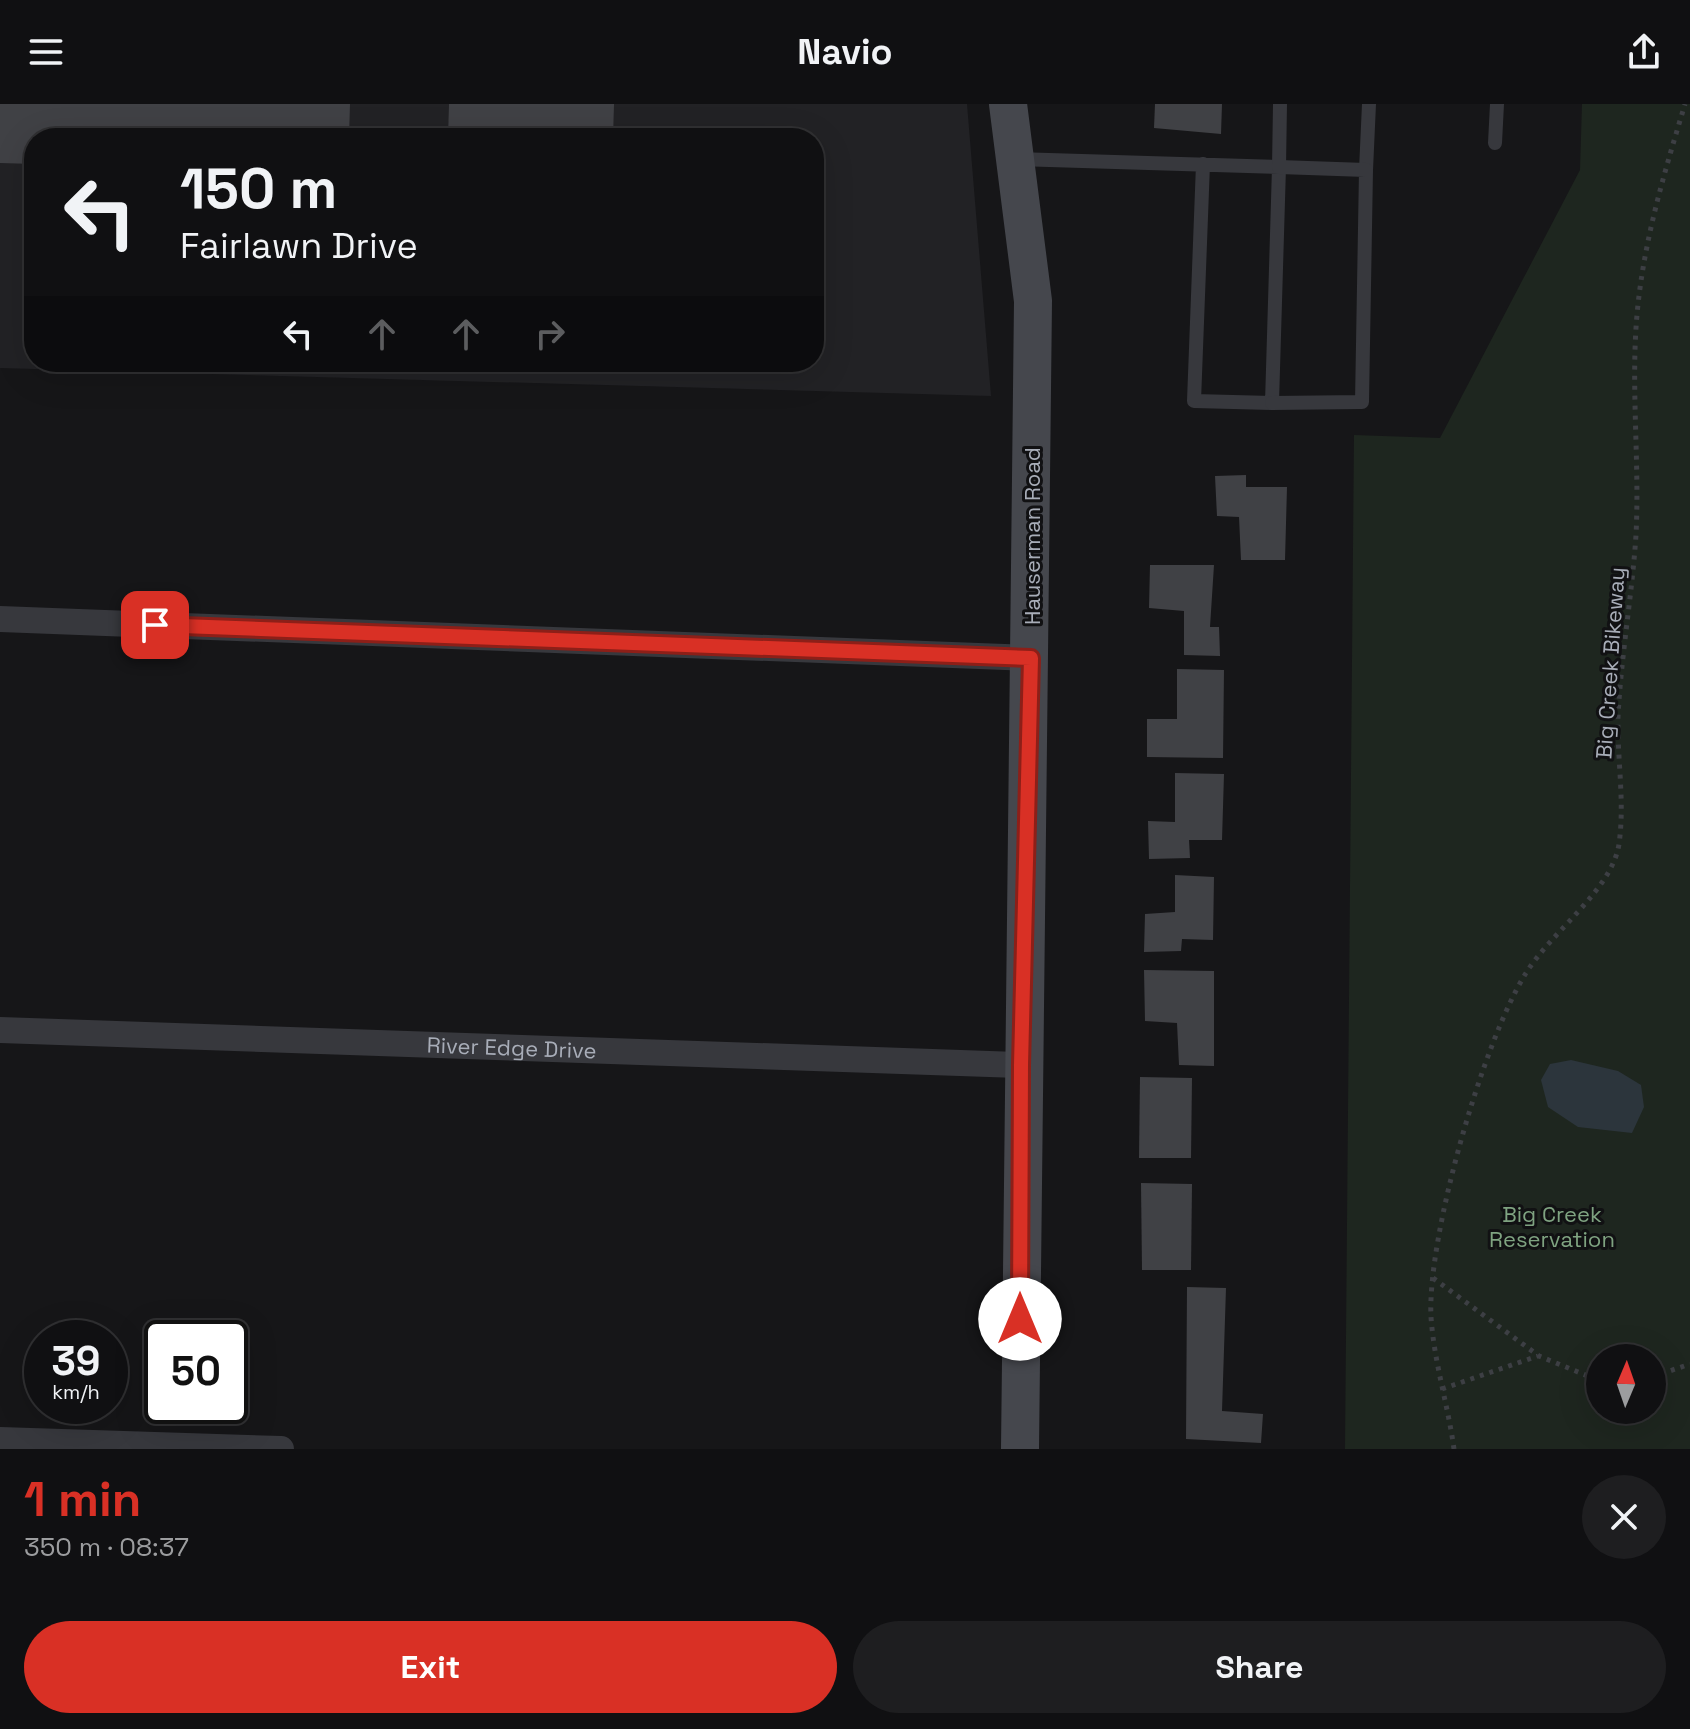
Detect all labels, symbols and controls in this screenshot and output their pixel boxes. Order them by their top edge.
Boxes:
text: Navio [797,29,893,75]
icon: menu [24,30,68,74]
icon: share [1622,30,1666,74]
text: 150 m [180,153,337,224]
icon: left [48,160,152,264]
text: Fairlawn Drive [180,223,418,269]
icon: left [276,312,320,356]
icon: ahead [360,312,404,356]
icon: ahead [444,312,488,356]
icon: right [528,312,572,356]
street label: Hauserman Road [1018,447,1046,625]
street label: Big Creek Bikeway [1589,566,1631,760]
pin [121,591,189,659]
icon: arrive [133,603,177,647]
street label: River Edge Drive [426,1031,597,1064]
park label: Big Creek Reservation [1489,1200,1615,1253]
position arrow [978,1277,1062,1361]
speed limit sign: 50 [144,1320,248,1424]
text: 39 [51,1336,101,1387]
north arrow [1586,1344,1666,1424]
map controls [1586,1344,1666,1424]
text: km/h [52,1379,100,1405]
text: 1 min [24,1469,141,1530]
button: close [1582,1475,1666,1559]
text: 350 m · 08:37 [24,1530,189,1564]
button: Exit [24,1621,837,1713]
button: Share [853,1621,1666,1713]

